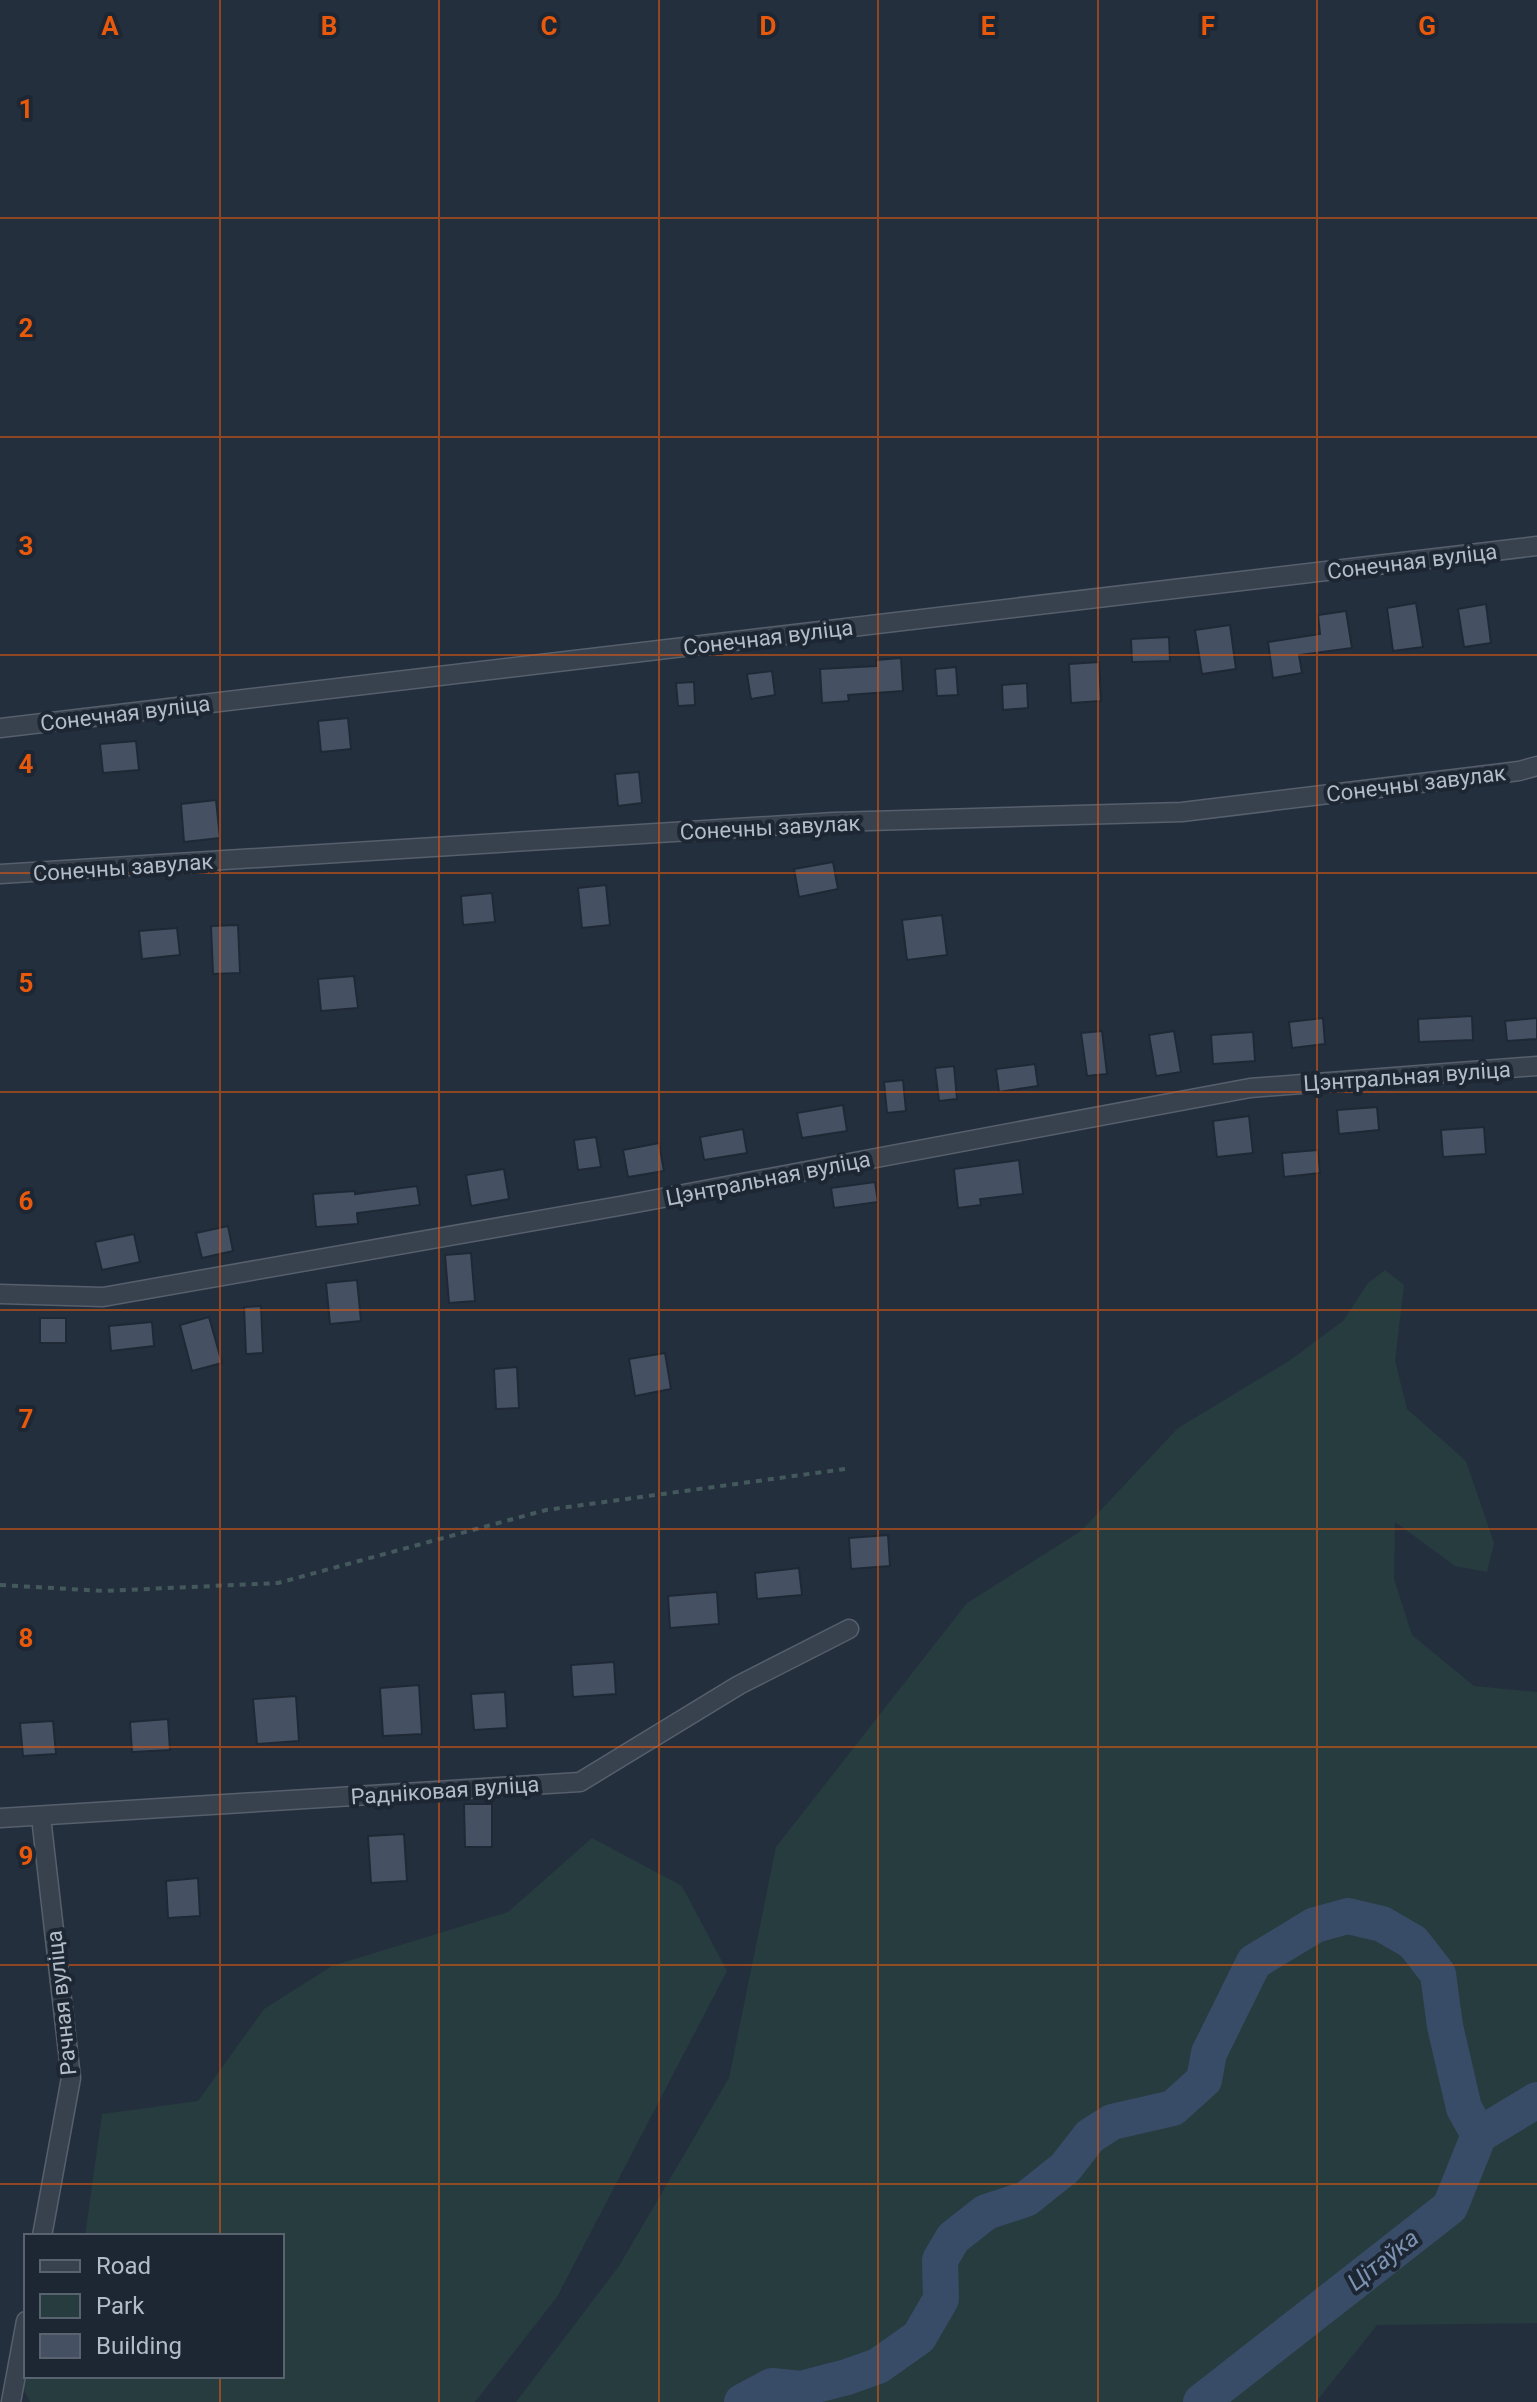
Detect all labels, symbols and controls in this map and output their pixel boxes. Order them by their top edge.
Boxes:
text: A [101,11,119,41]
text: B [321,11,337,41]
text: C [540,11,558,41]
text: D [760,11,776,41]
text: E [981,11,996,41]
text: F [1201,11,1215,41]
text: G [1418,11,1436,41]
text: 1 [19,94,33,124]
text: 2 [19,313,33,343]
text: 3 [19,531,33,561]
street label: Сонечная вуліца [1326,539,1498,584]
street label: Сонечная вуліца [682,615,854,660]
street label: Сонечная вуліца [39,691,211,736]
text: 4 [19,749,34,779]
street label: Сонечны завулак [1325,760,1507,807]
street label: Сонечны завулак [679,810,861,845]
street label: Сонечны завулак [32,849,214,886]
text: 5 [19,968,33,998]
street label: Цэнтральная вуліца [1302,1057,1512,1096]
street label: Цэнтральная вуліца [664,1146,873,1211]
text: 6 [19,1186,34,1216]
text: 7 [19,1404,33,1434]
text: 8 [19,1623,33,1653]
street label: Радніковая вуліца [350,1771,540,1810]
text: 9 [19,1841,33,1871]
street label: Рачная вуліца [41,1929,82,2077]
water label: Цітаўка [1342,2224,1424,2296]
legend [24,2234,284,2378]
text: Road [96,2252,151,2280]
text: Park [96,2292,145,2320]
text: Building [96,2332,182,2360]

